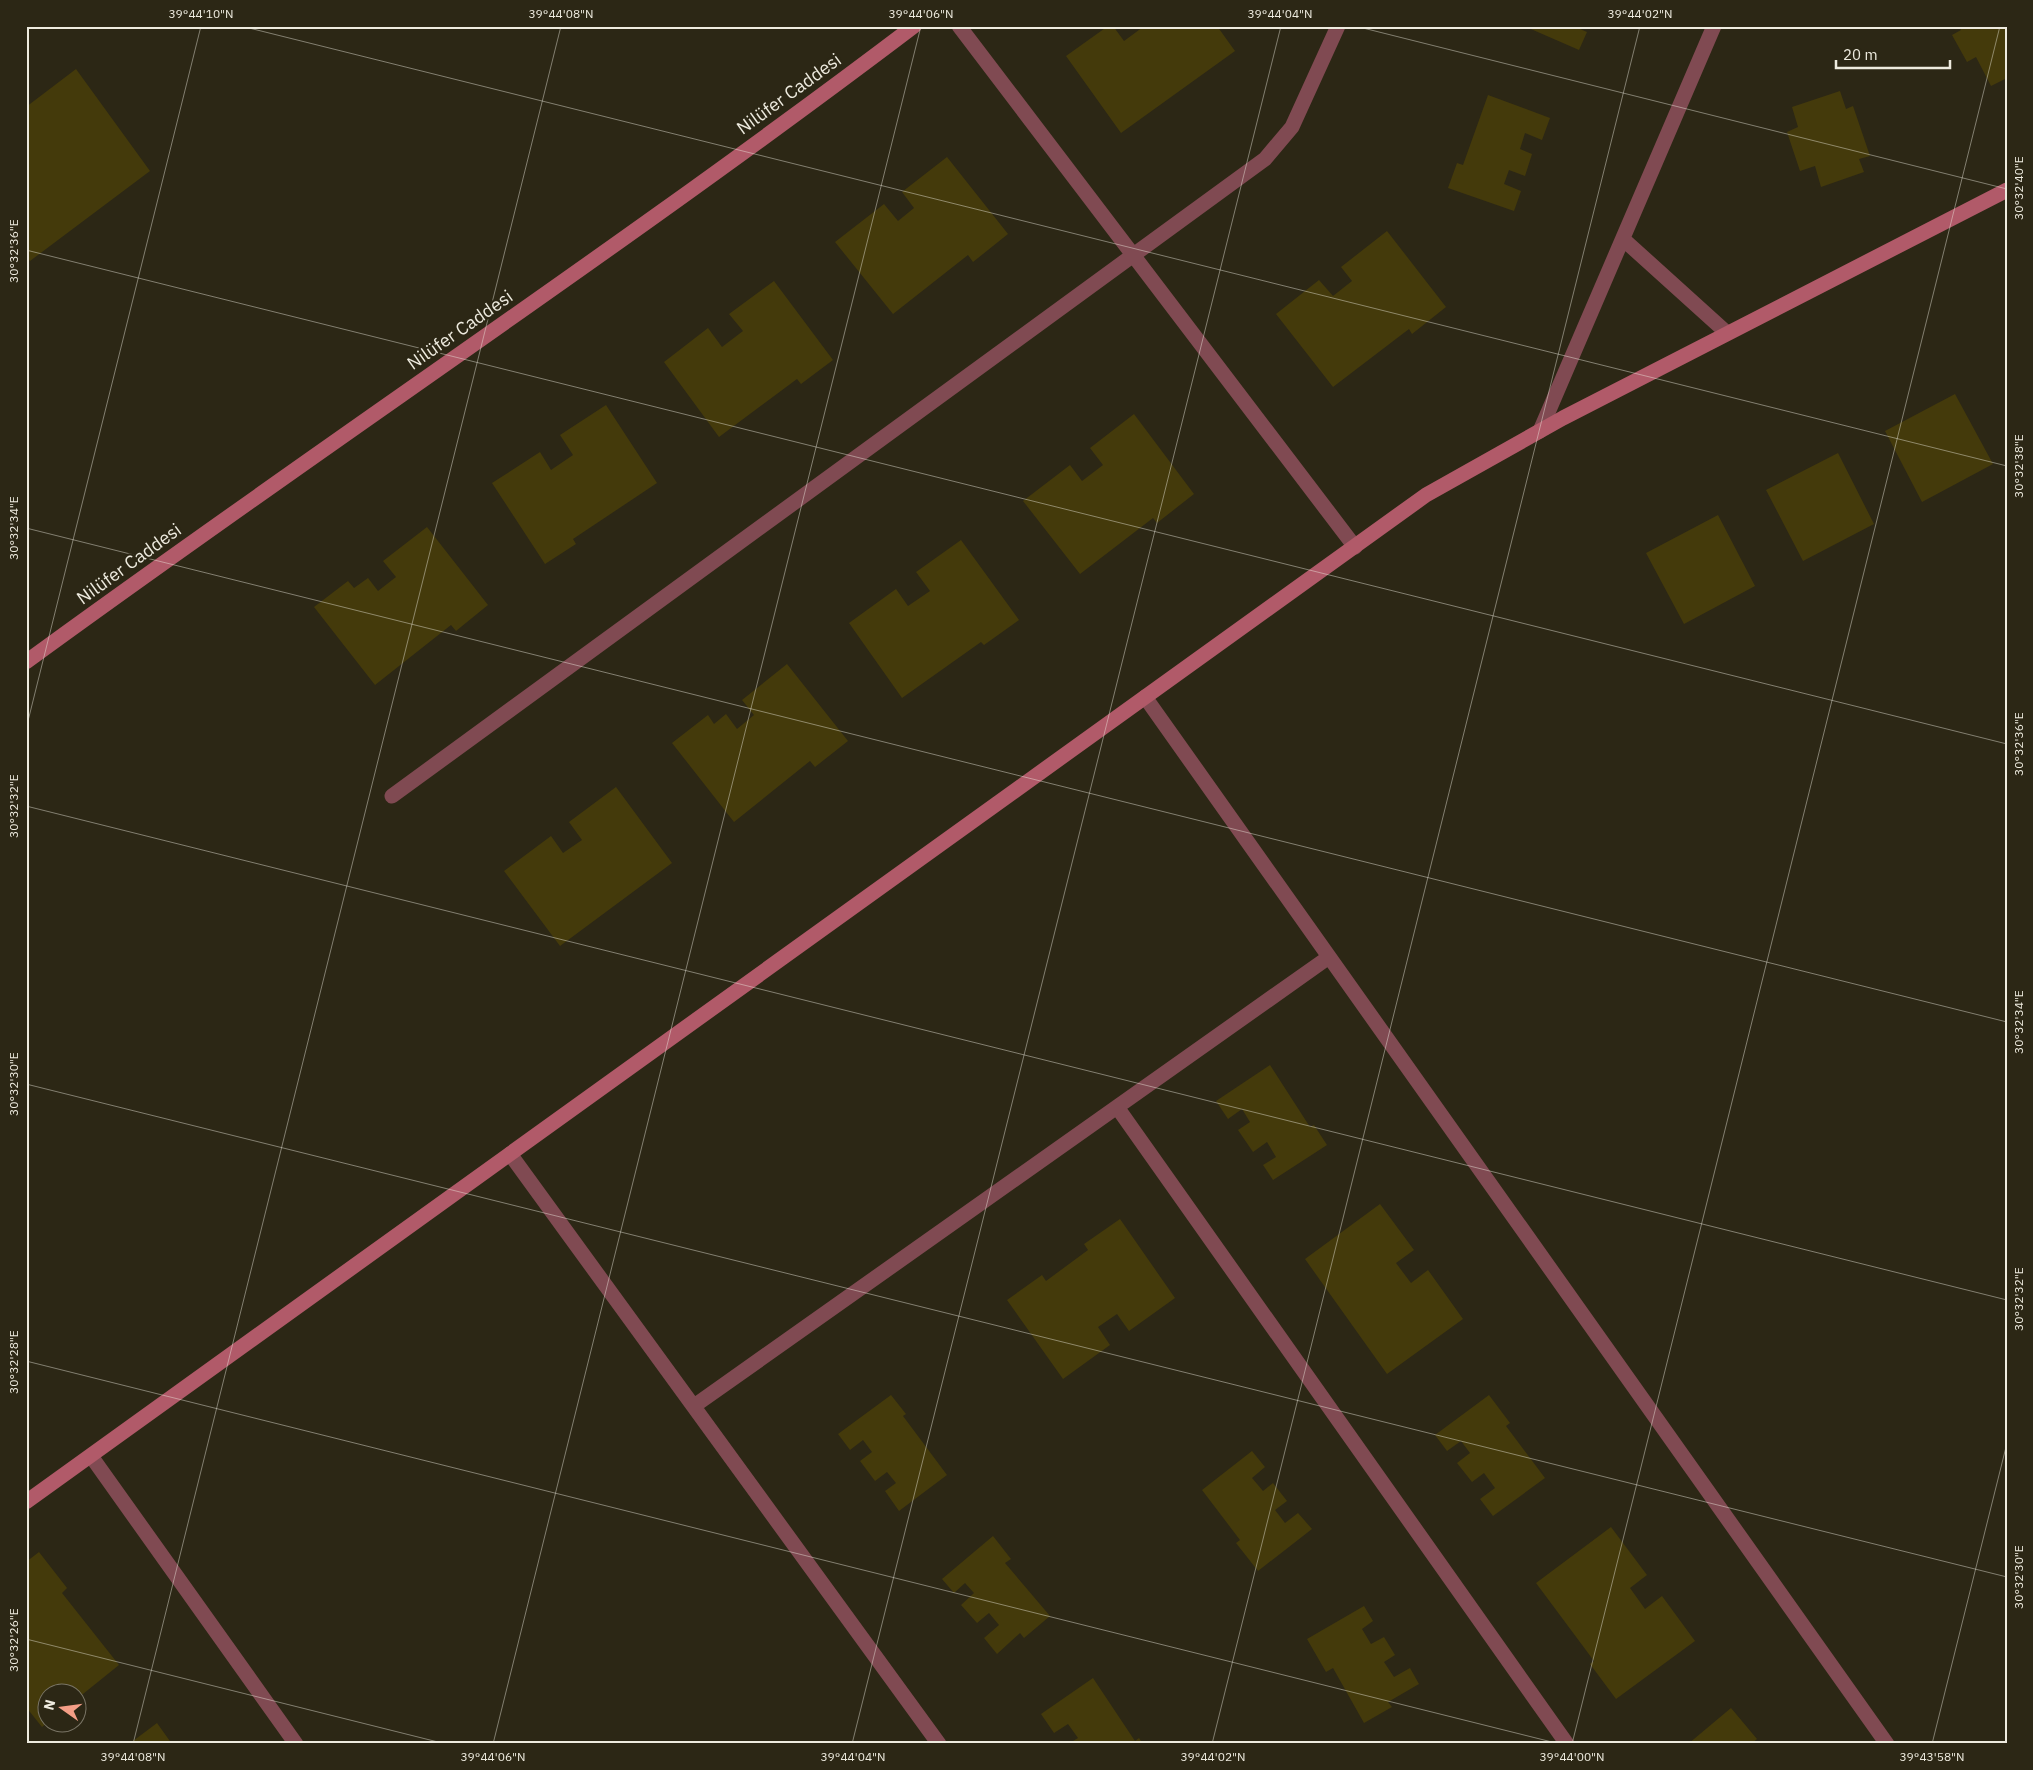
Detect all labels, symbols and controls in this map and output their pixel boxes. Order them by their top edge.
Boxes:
text: 39°44'10"N [168,6,234,21]
text: 39°44'08"N [528,6,594,21]
text: 39°44'06"N [888,6,954,21]
text: 39°44'04"N [1247,6,1313,21]
text: 39°44'02"N [1607,6,1673,21]
scale bar [1836,38,1949,70]
text: 20 m [1843,45,1878,64]
street label: Nilüfer Caddesi [732,48,845,139]
text: 30°32'40"E [2011,156,2026,220]
text: 30°32'36"E [6,219,21,283]
street label: Nilüfer Caddesi [402,285,517,374]
text: 30°32'38"E [2011,434,2026,498]
text: 30°32'34"E [6,496,21,560]
street label: Nilüfer Caddesi [72,518,185,609]
text: 30°32'36"E [2011,712,2026,776]
text: 30°32'32"E [6,774,21,838]
text: 30°32'34"E [2011,990,2026,1054]
text: 30°32'30"E [6,1052,21,1116]
text: 30°32'32"E [2011,1267,2026,1331]
text: 30°32'28"E [6,1330,21,1394]
text: 30°32'30"E [2011,1545,2026,1609]
text: 30°32'26"E [6,1608,21,1672]
north arrow [38,1682,88,1732]
text: N [39,1698,59,1712]
text: 39°44'08"N [100,1749,166,1764]
text: 39°44'06"N [460,1749,526,1764]
text: 39°44'04"N [820,1749,886,1764]
text: 39°44'02"N [1180,1749,1246,1764]
text: 39°44'00"N [1539,1749,1605,1764]
text: 39°43'58"N [1899,1749,1965,1764]

